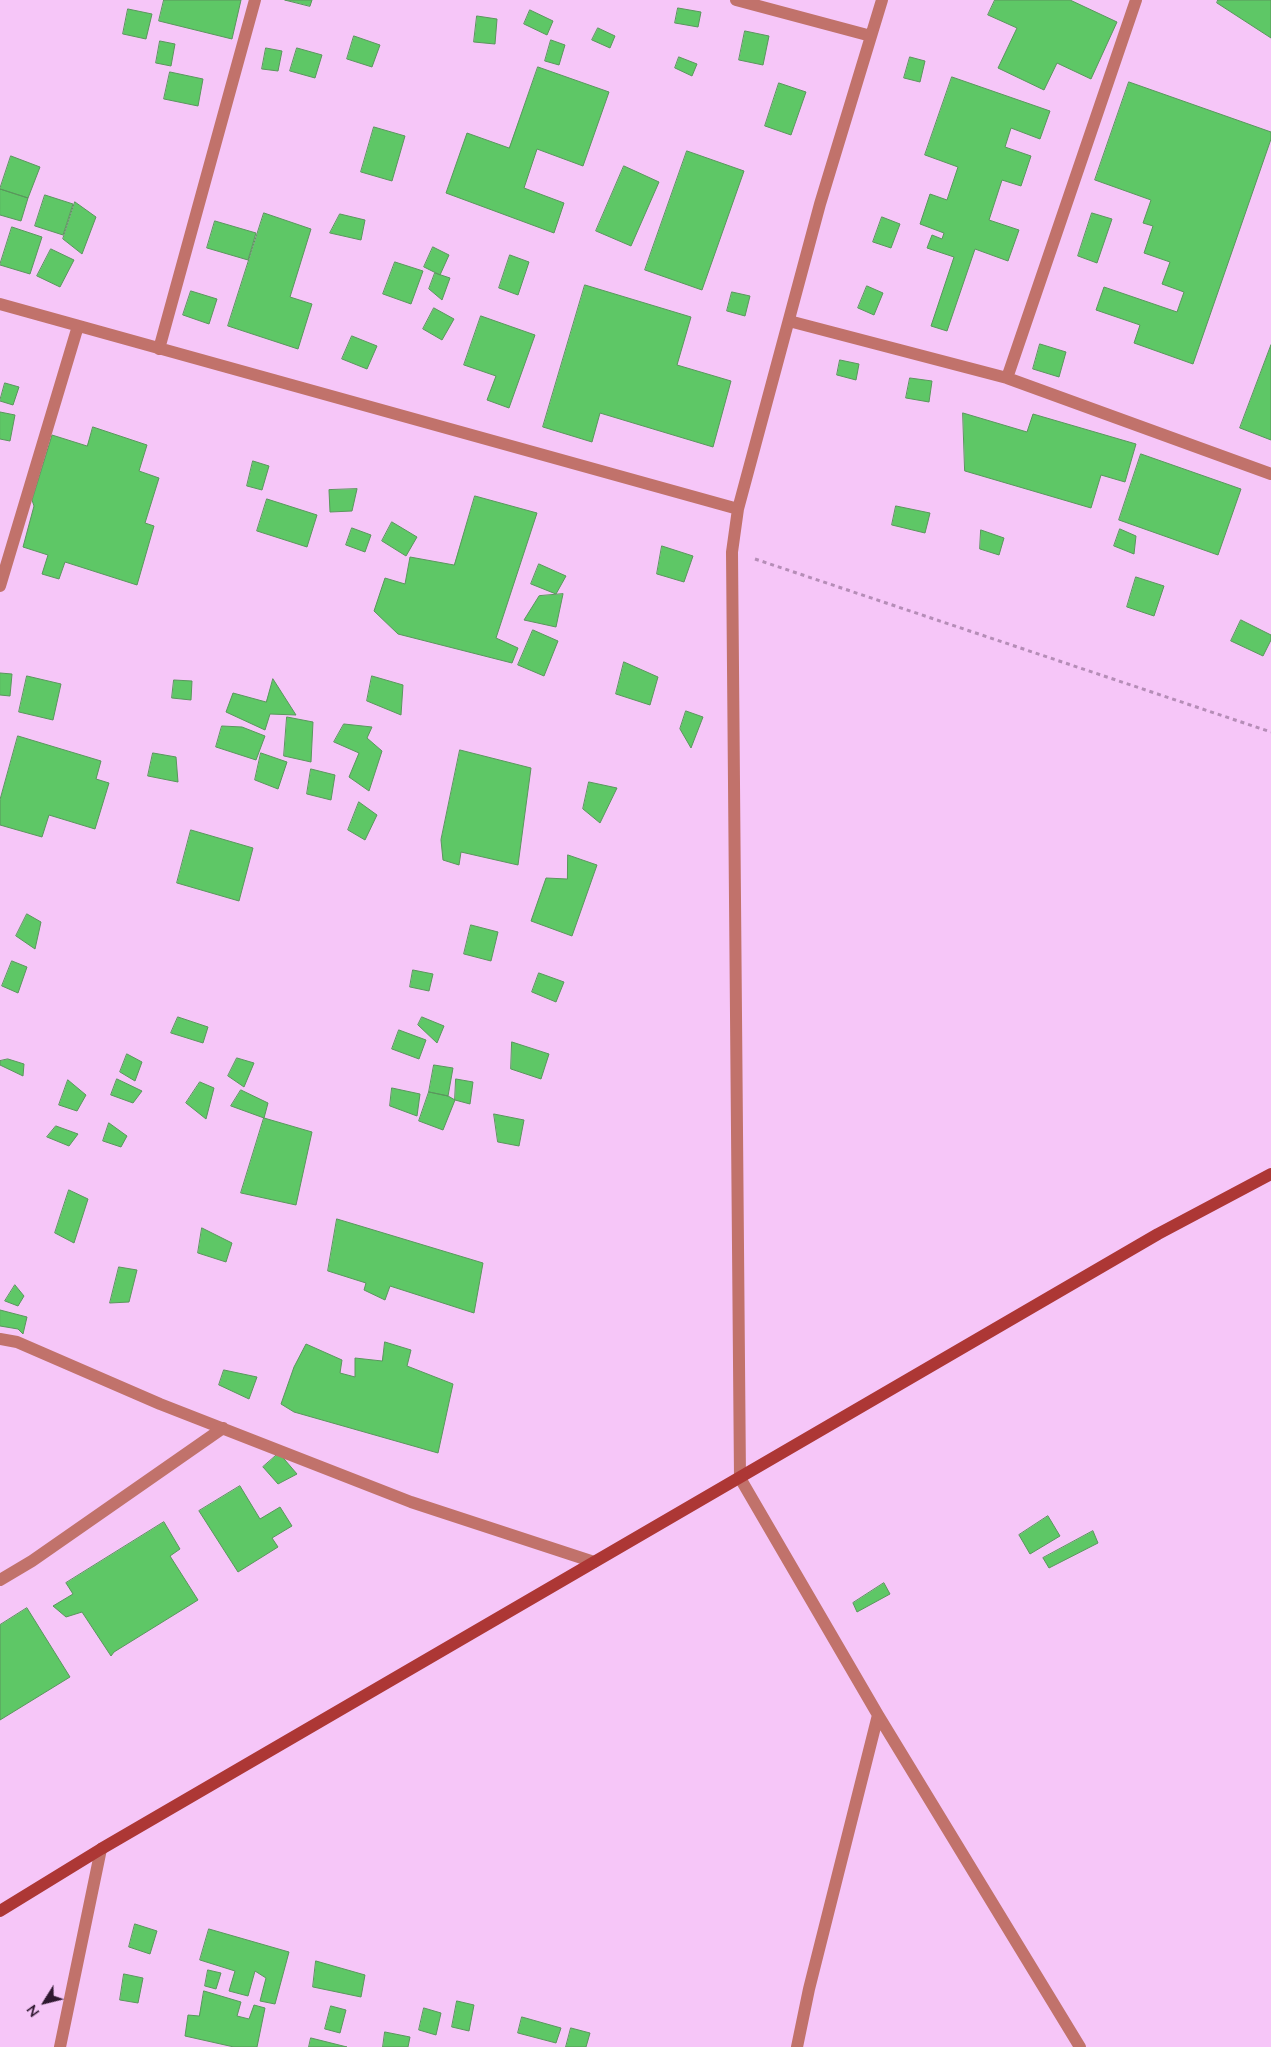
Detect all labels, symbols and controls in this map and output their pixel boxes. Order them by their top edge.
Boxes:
north arrow [20,1977,70,2027]
text: N [22,2002,43,2020]

